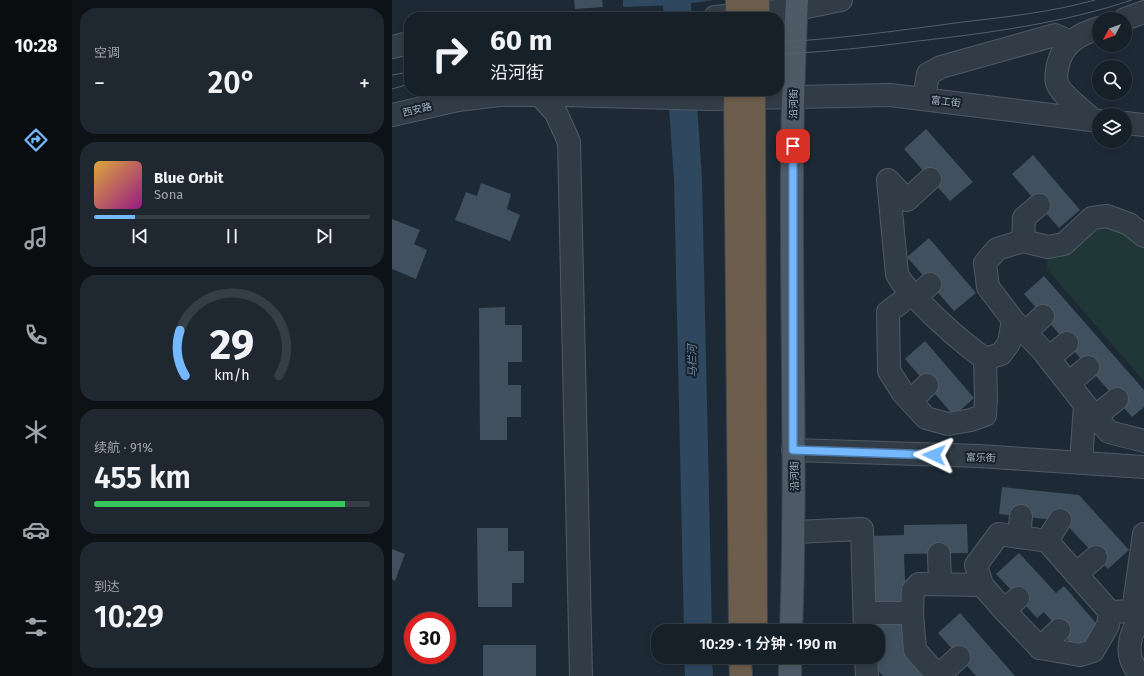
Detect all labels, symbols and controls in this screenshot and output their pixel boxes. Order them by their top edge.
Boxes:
north arrow [1092,12,1132,52]
map controls [1092,12,1132,148]
text: 60 m [490,24,552,57]
icon: right [424,28,476,80]
text: 10:28 [15,35,57,57]
text: 空调 [94,45,120,60]
button: search [1092,60,1132,100]
text: 沿河街 [490,62,544,84]
text: 20° [208,65,256,101]
text: − [94,70,105,97]
text: + [359,70,370,97]
street label: 沿河街 [788,89,800,119]
street label: 富工街 [930,94,961,110]
street label: 西安路 [401,101,433,119]
button: layers [1092,108,1132,148]
icon: directions [22,126,50,154]
pin [776,129,810,163]
icon: arrive [782,135,804,157]
text: Blue Orbit [154,169,223,187]
text: Sona [154,187,183,202]
icon: music [22,224,50,252]
icon: previous [129,225,151,247]
icon: pause [221,225,243,247]
icon: next [313,225,335,247]
text: 29 [210,320,254,370]
icon: phone [22,321,50,349]
water label: 马栏河 [686,342,699,378]
text: km/h [214,367,250,384]
icon: climate [22,418,50,446]
position arrow [913,434,955,476]
text: 续航 · 91% [94,440,153,455]
street label: 富乐街 [966,451,996,465]
text: 455 km [94,460,191,496]
street label: 沿河街 [789,461,801,491]
icon: car [22,516,50,544]
text: 到达 [94,579,120,594]
text: 10:29 [94,599,164,635]
speed limit sign: 30 [404,612,456,664]
icon: filters [22,613,50,641]
text: 10:29 · 1 分钟 · 190 m [699,635,837,653]

